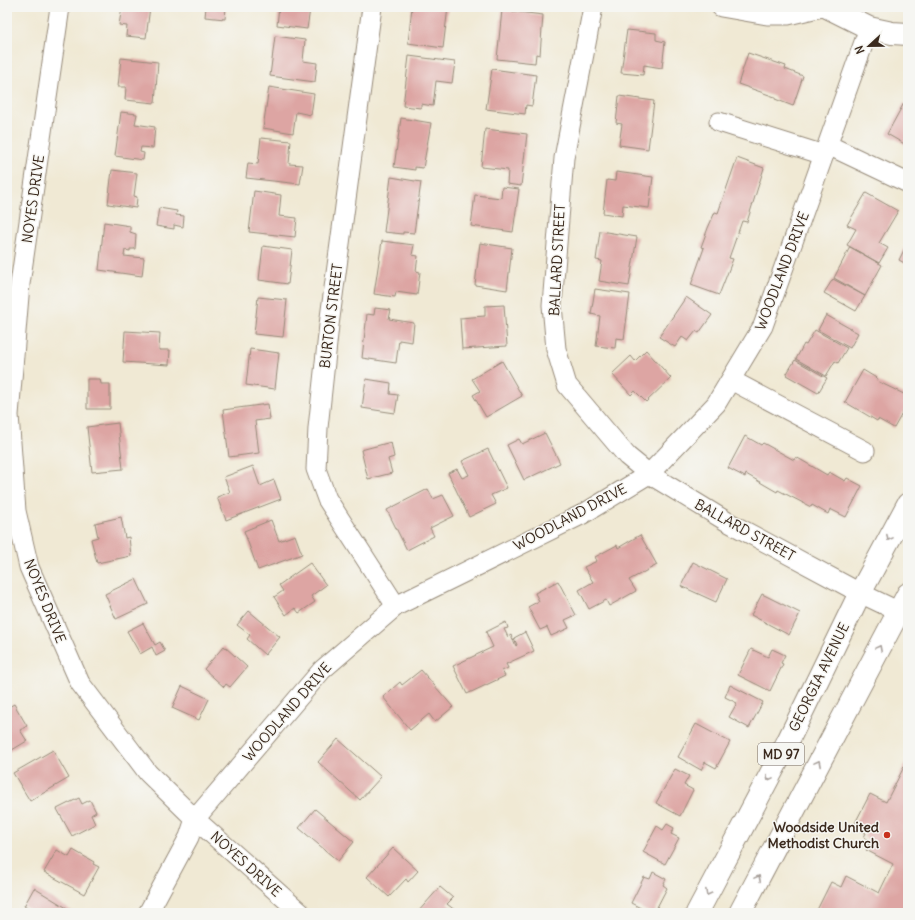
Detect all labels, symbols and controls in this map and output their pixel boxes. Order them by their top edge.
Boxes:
north arrow [849,26,889,66]
text: N [852,44,868,56]
street label: NOYES DRIVE [18,154,48,244]
street label: BALLARD STREET [545,203,569,317]
street label: WOODLAND DRIVE [751,209,813,333]
street label: BURTON STREET [316,262,346,370]
street label: WOODLAND DRIVE [510,480,630,554]
street label: BALLARD STREET [692,495,798,565]
one-way arrow [887,534,894,541]
street label: NOYES DRIVE [20,556,70,646]
street label: GEORGIA AVENUE [785,619,853,735]
one-way arrow [874,645,882,653]
street label: WOODLAND DRIVE [239,659,335,765]
road number: MD 97 [758,743,804,765]
one-way arrow [814,760,821,768]
one-way arrow [766,774,773,782]
place label: Woodside United Methodist Church [768,818,880,852]
street label: NOYES DRIVE [207,827,285,901]
marker: Woodside United Methodist Church [882,830,892,840]
one-way arrow [753,875,761,883]
one-way arrow [705,889,712,896]

